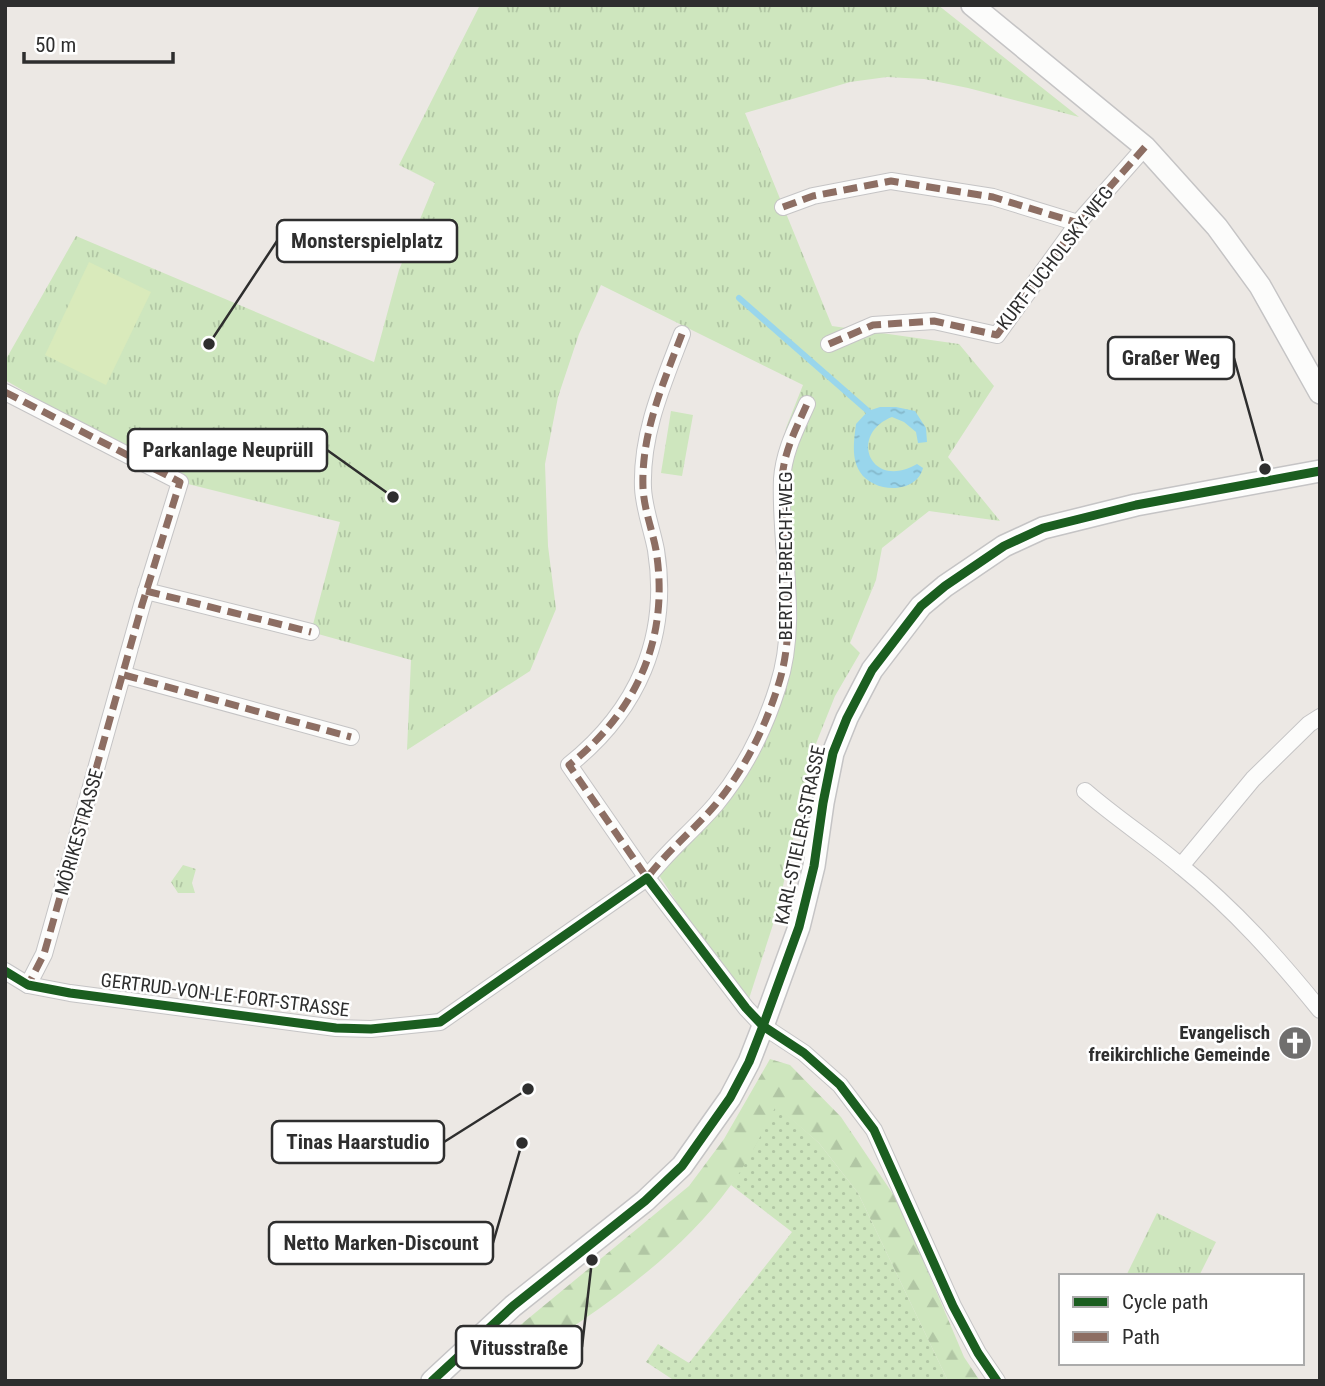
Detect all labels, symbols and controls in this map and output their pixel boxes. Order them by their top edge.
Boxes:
scale bar [24,21,173,65]
text: 50 m [35,33,76,57]
street label: KURT-TUCHOLSKY-WEG [992,182,1118,334]
callout: Monsterspielplatz [277,220,457,262]
text: Monsterspielplatz [291,229,443,253]
callout: Graßer Weg [1108,337,1234,379]
text: Graßer Weg [1122,346,1220,370]
callout: Parkanlage Neuprüll [128,429,327,471]
text: Parkanlage Neuprüll [142,438,314,462]
street label: BERTOLT-BRECHT-WEG [774,472,797,640]
street label: KARL-STIELER-STRASSE [770,743,830,927]
street label: MÖRIKESTRASSE [50,766,108,898]
street label: GERTRUD-VON-LE-FORT-STRASSE [99,968,351,1022]
place label: Evangelisch freikirchliche Gemeinde [1089,1021,1270,1066]
church icon: Evangelisch freikirchliche Gemeinde [1276,1024,1314,1062]
callout: Tinas Haarstudio [272,1121,444,1163]
text: Tinas Haarstudio [286,1130,430,1154]
callout: Netto Marken-Discount [269,1222,493,1264]
text: Netto Marken-Discount [283,1231,479,1255]
legend [1059,1274,1304,1365]
text: Cycle path [1122,1290,1208,1314]
text: Path [1122,1325,1160,1349]
callout: Vitusstraße [456,1326,582,1368]
text: Vitusstraße [470,1336,568,1360]

